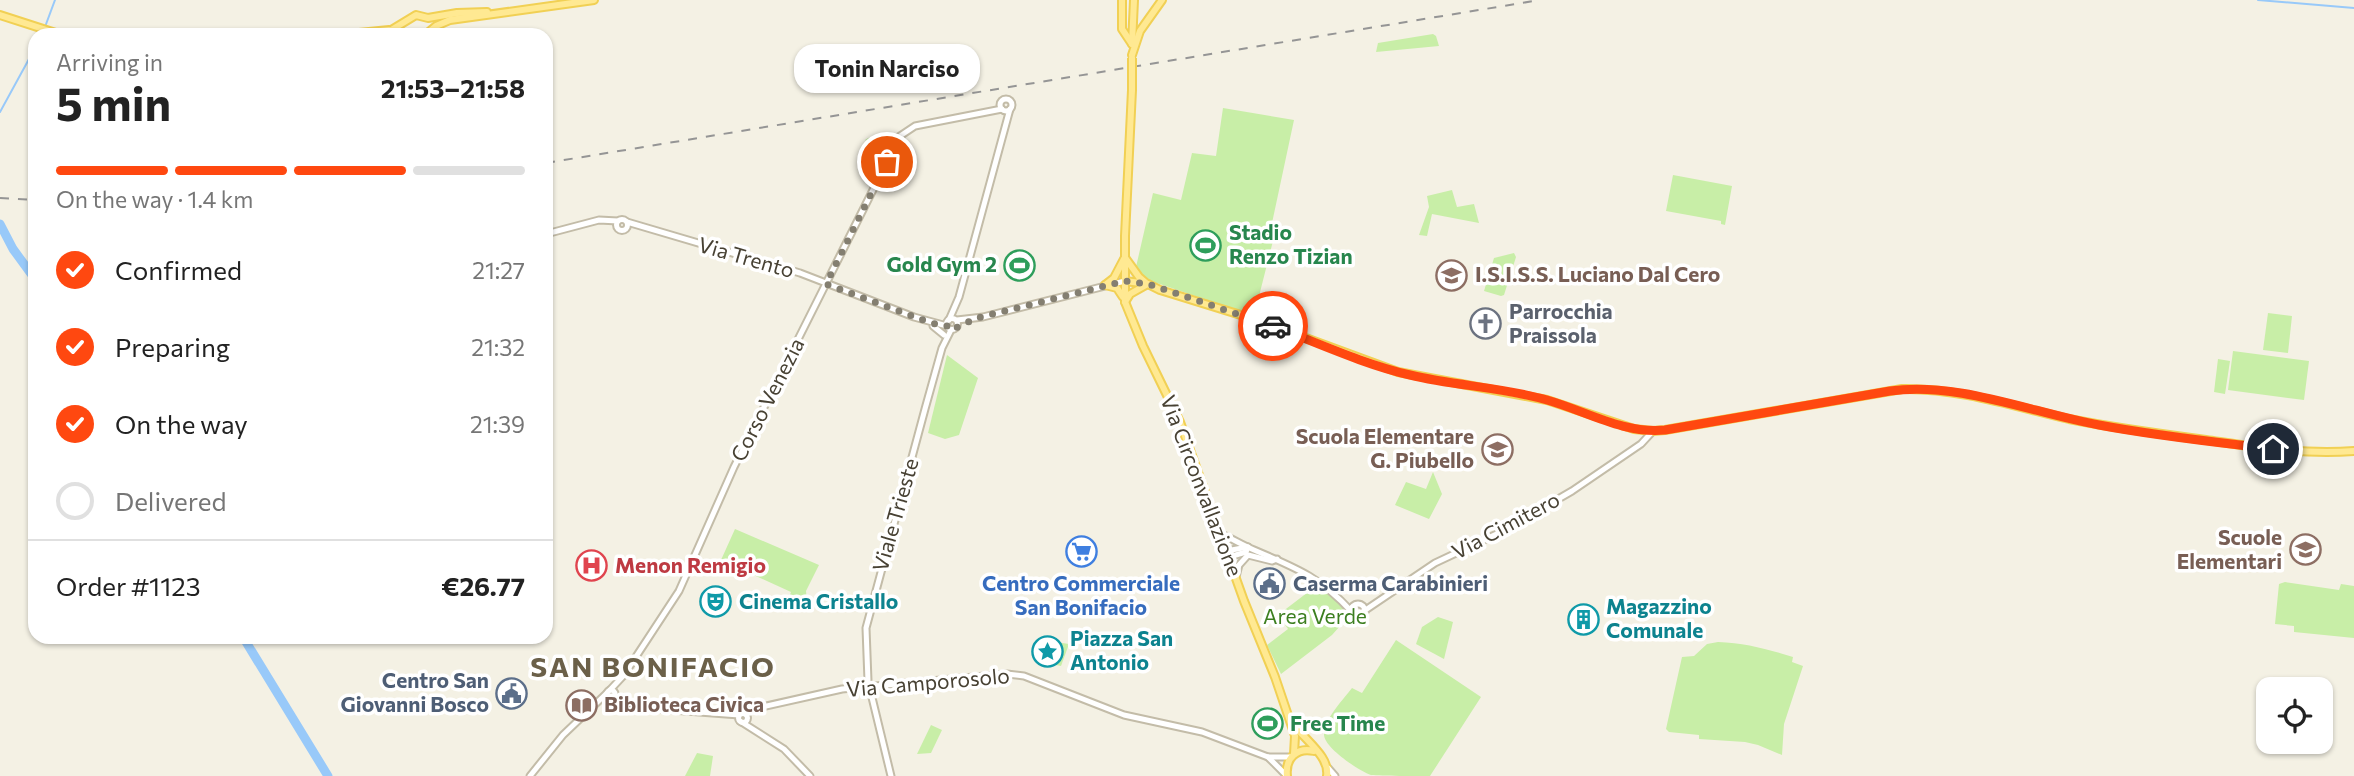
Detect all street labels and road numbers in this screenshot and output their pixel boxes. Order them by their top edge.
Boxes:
street label: Via Trento [696,231,797,282]
street label: Corso Venezia [725,333,808,465]
street label: Via Circonvallazione [1156,391,1248,580]
street label: Viale Trieste [866,455,923,574]
street label: Via Cimitero [1447,486,1563,564]
street label: Via Camporosolo [845,662,1011,701]

